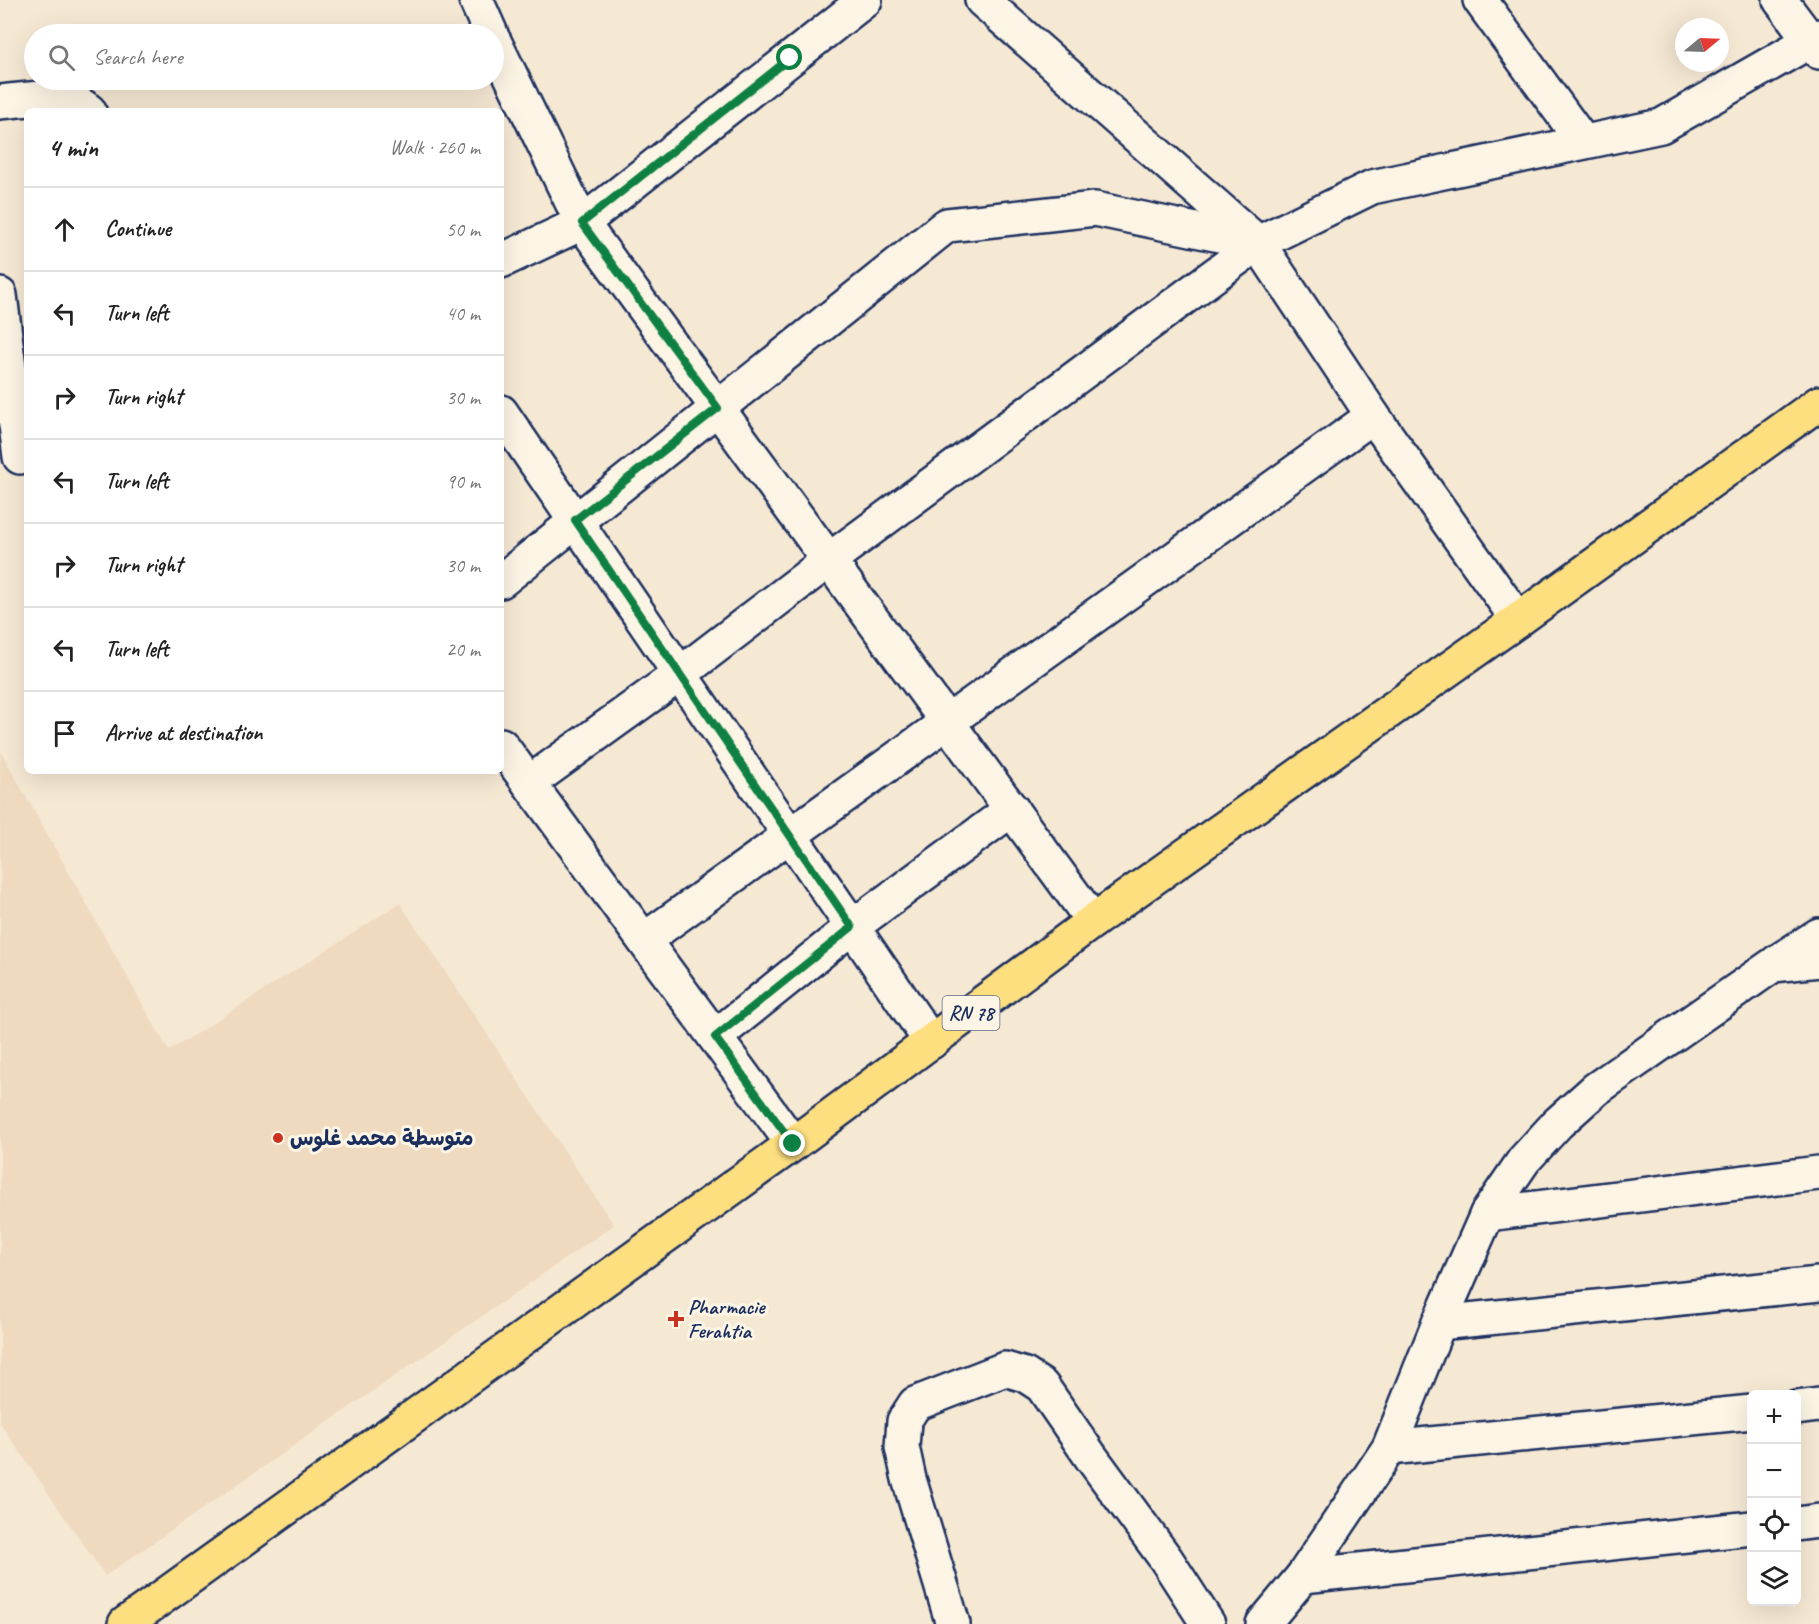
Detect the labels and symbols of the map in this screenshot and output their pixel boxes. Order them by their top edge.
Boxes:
north arrow [1675,18,1729,72]
route start [776,44,802,70]
road number: RN 78 [942,996,1000,1030]
place label: متوسطة محمد غلوس [290,1125,474,1152]
route end [779,1130,805,1156]
marker: متوسطة محمد غلوس [271,1131,285,1145]
place label: Pharmacie Ferahtia [688,1294,766,1344]
marker: Pharmacie Ferahtia [669,1312,683,1326]

